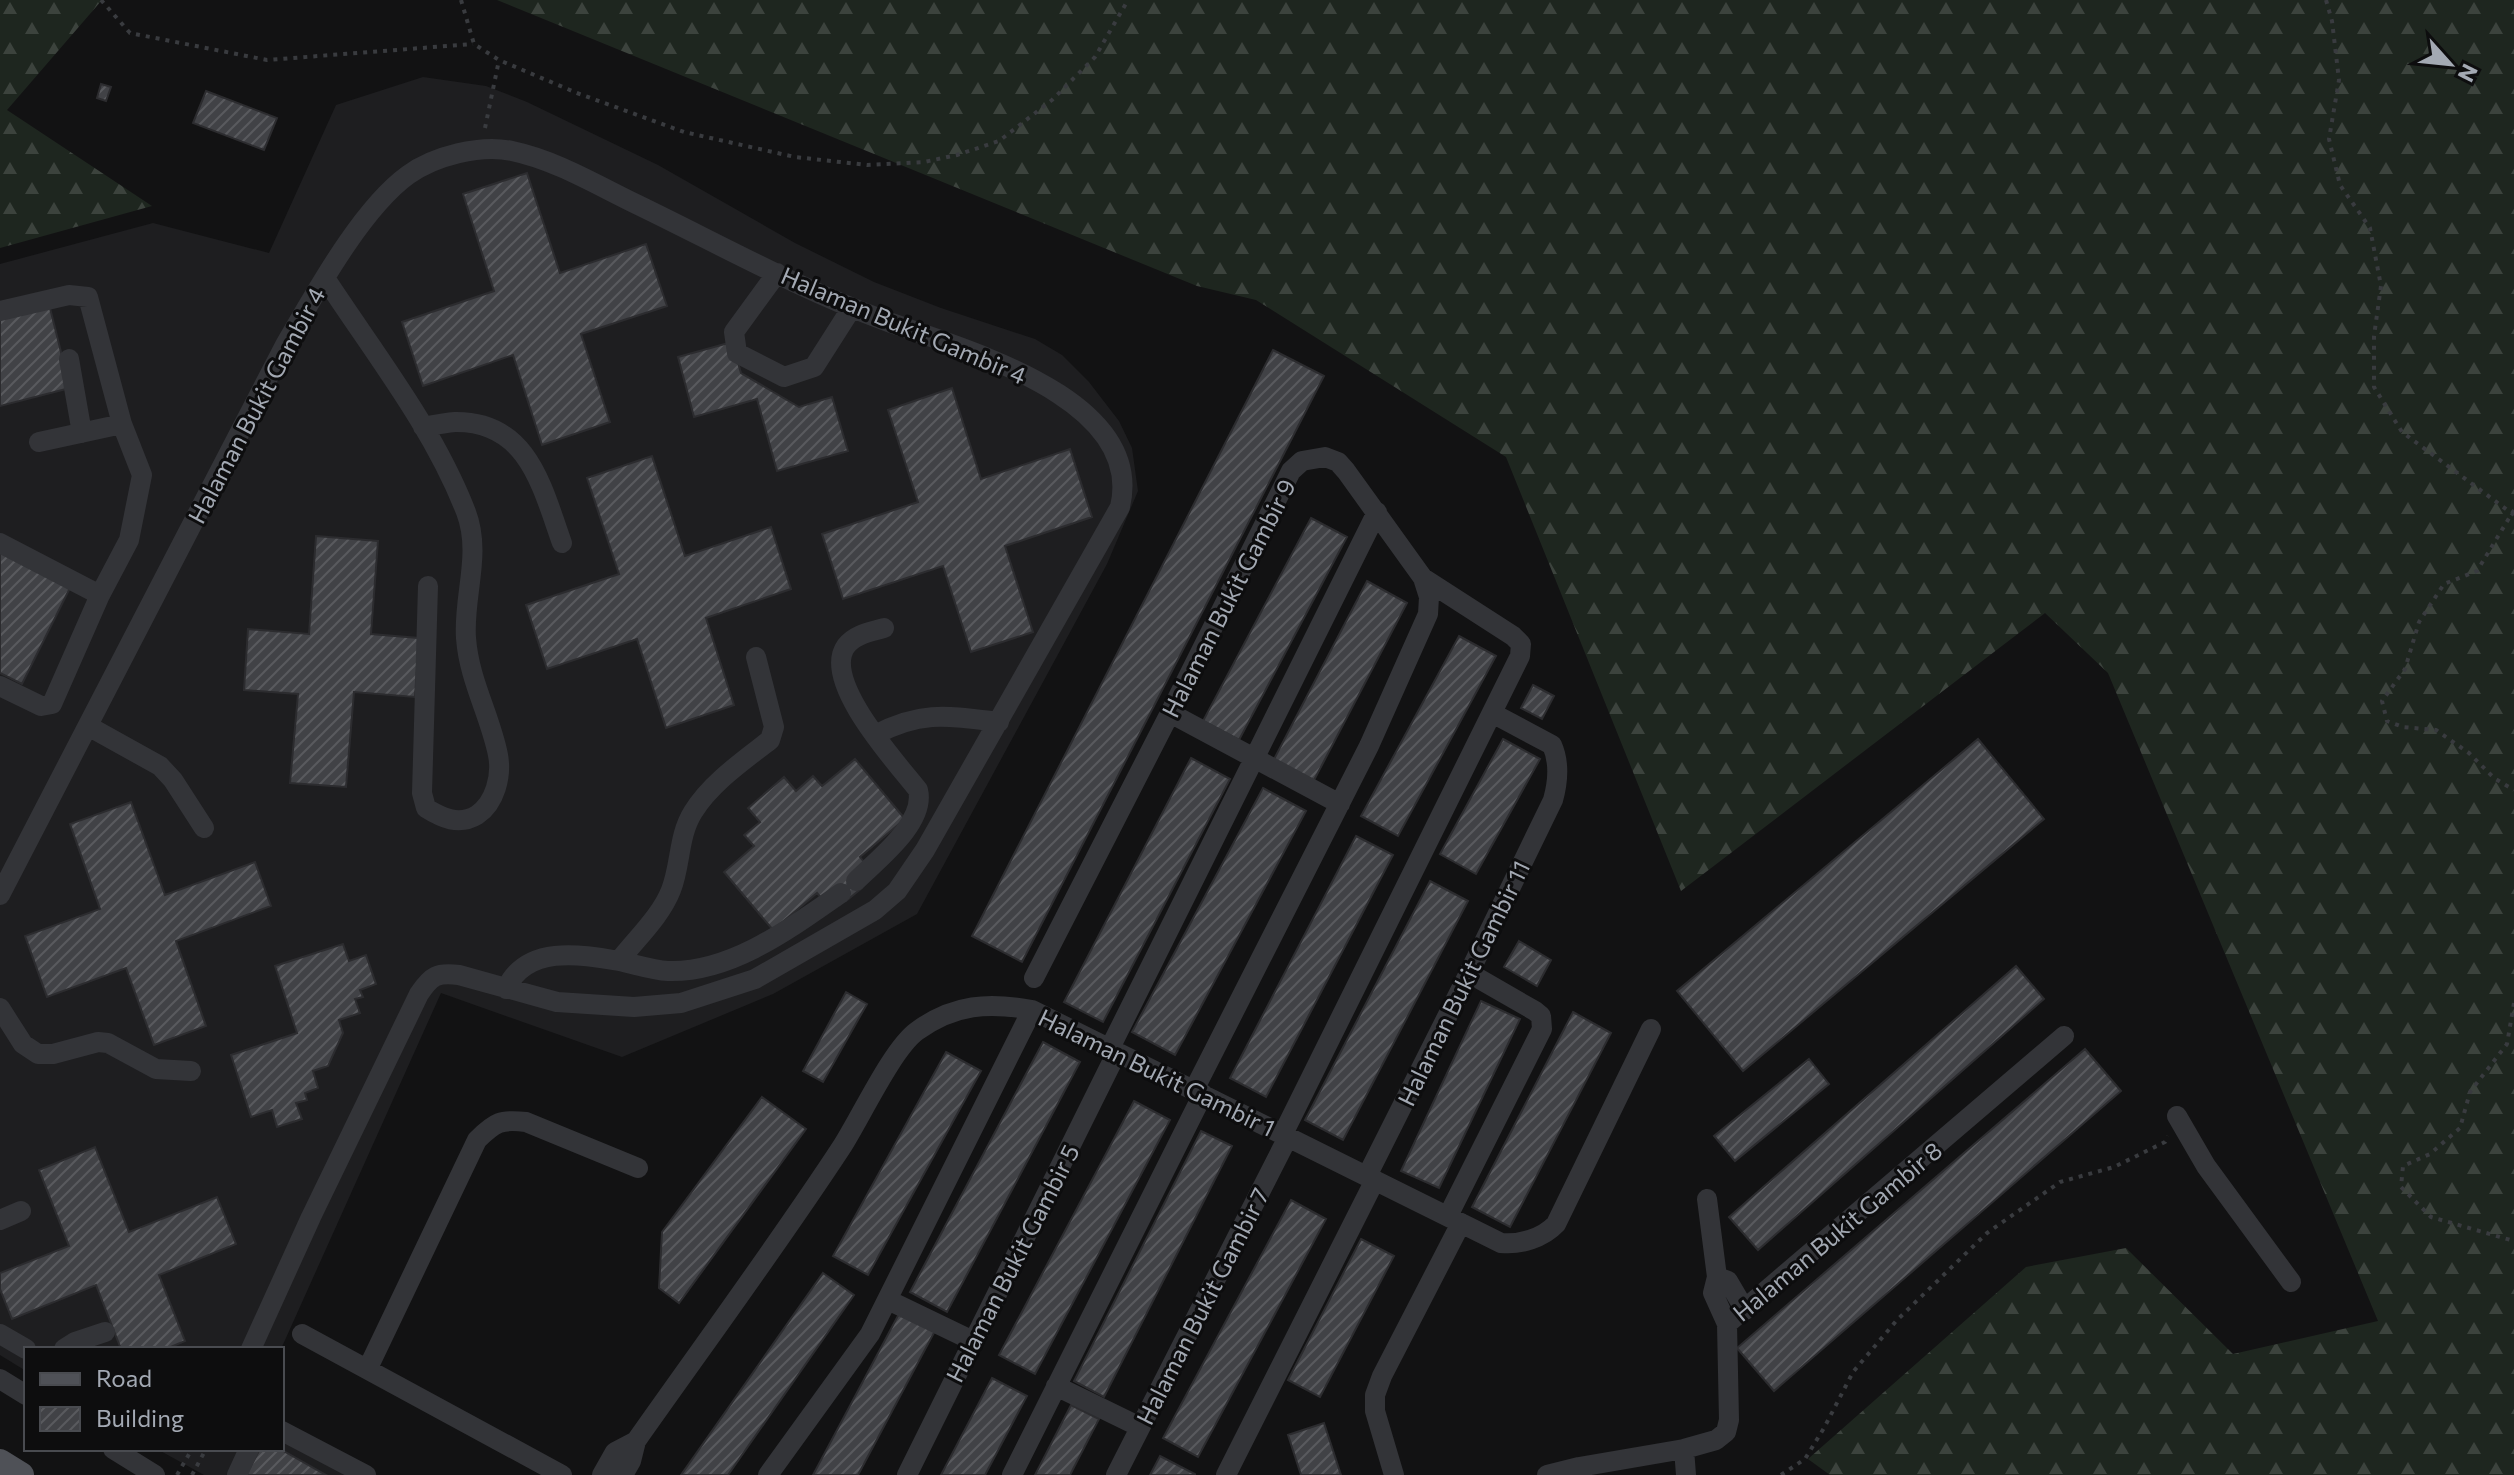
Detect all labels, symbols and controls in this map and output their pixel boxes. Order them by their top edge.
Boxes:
north arrow [2410,24,2490,104]
text: N [2452,60,2484,87]
street label: Halaman Bukit Gambir 4 [777,260,1031,390]
street label: Halaman Bukit Gambir 4 [181,282,331,528]
street label: Halaman Bukit Gambir 9 [1155,474,1301,722]
street label: Halaman Bukit Gambir 11 [1391,855,1535,1111]
street label: Halaman Bukit Gambir 1 [1034,1002,1280,1142]
street label: Halaman Bukit Gambir 8 [1727,1135,1947,1327]
street label: Halaman Bukit Gambir 5 [939,1139,1085,1387]
street label: Halaman Bukit Gambir 7 [1130,1183,1274,1429]
legend [24,1347,284,1451]
text: Road [96,1363,152,1392]
text: Building [96,1403,184,1432]

